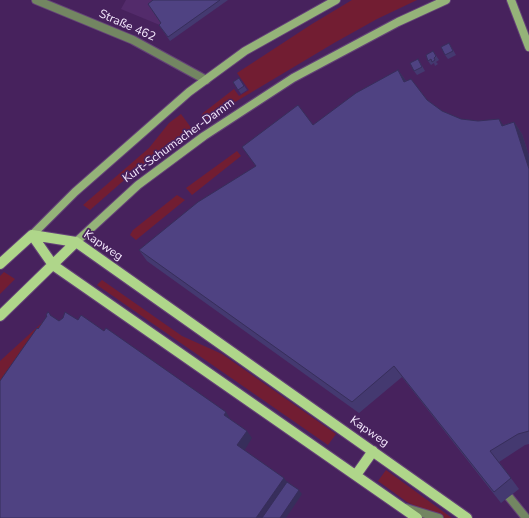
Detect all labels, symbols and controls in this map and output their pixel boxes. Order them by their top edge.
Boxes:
street label: Straße 462 [96,7,158,45]
street label: Kurt-Schumacher-Damm [120,96,238,186]
street label: Kapweg [81,228,125,264]
street label: Kapweg [347,413,391,451]

